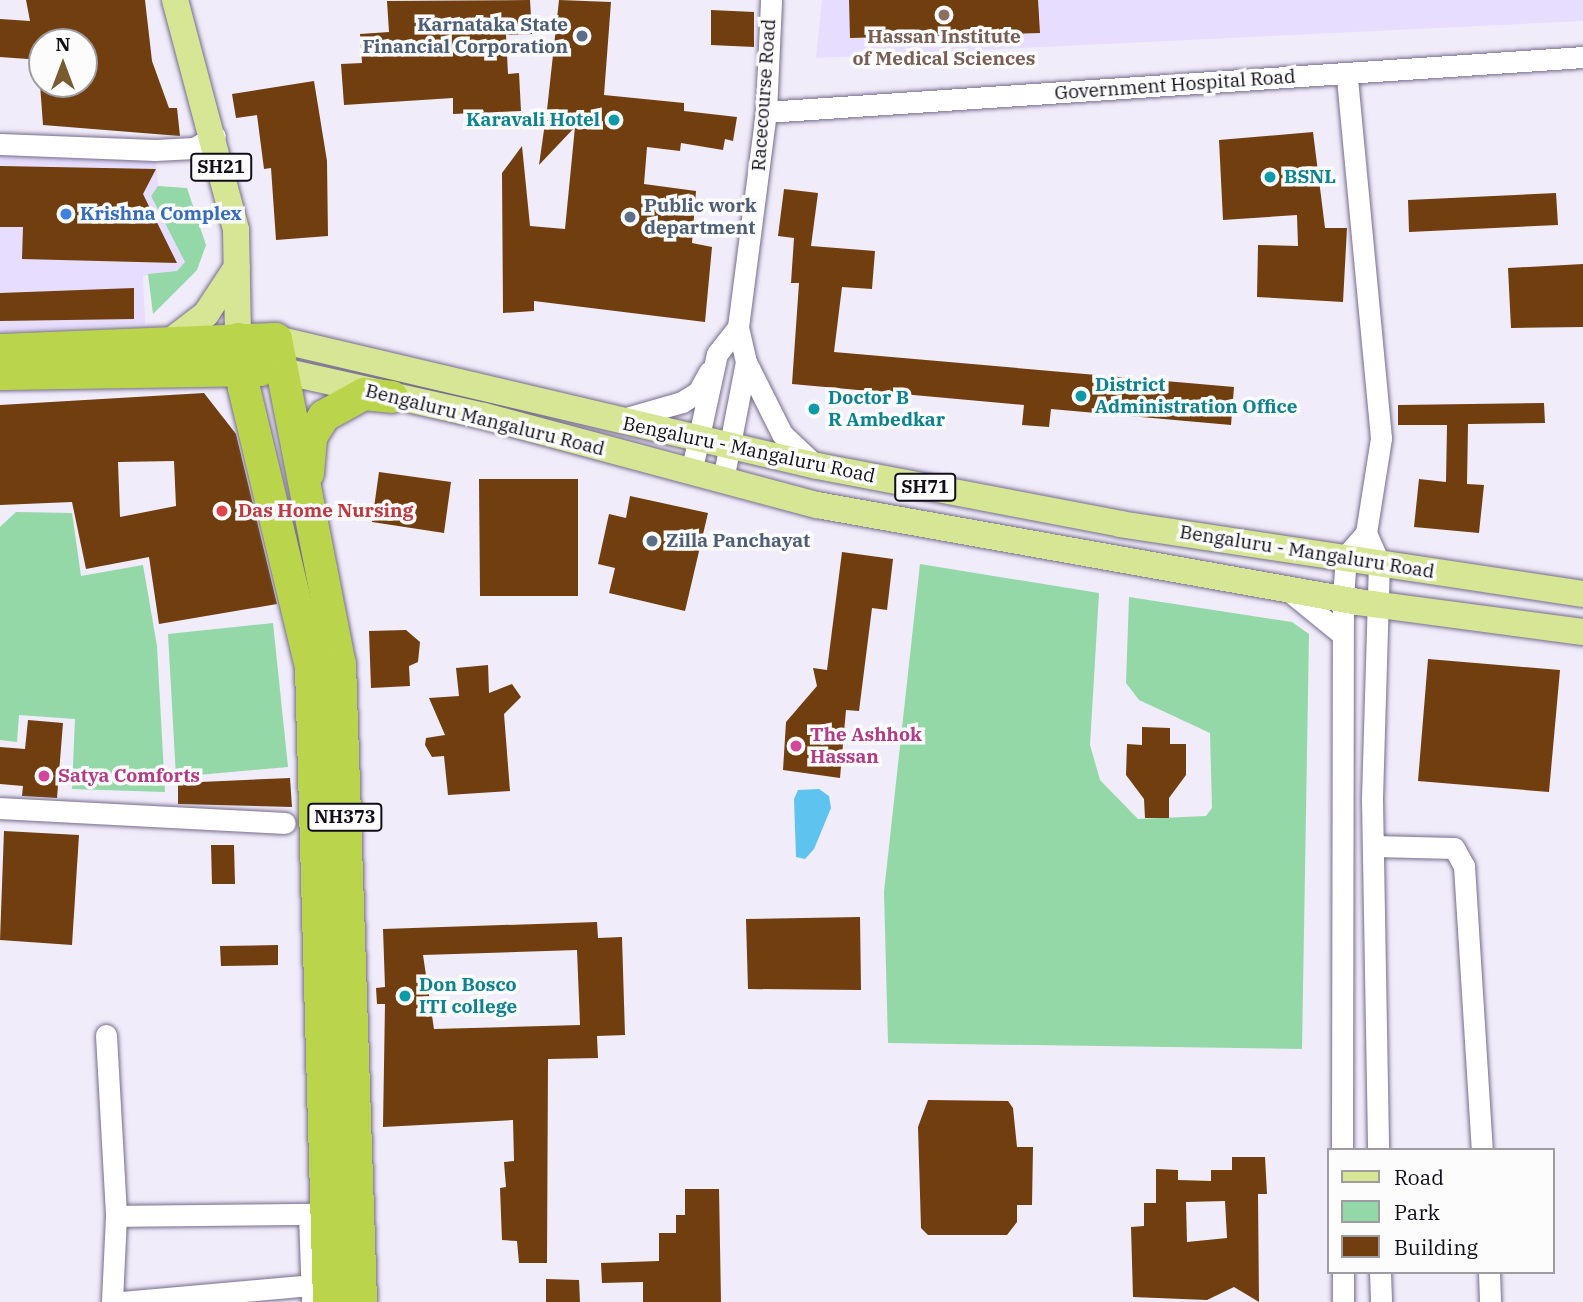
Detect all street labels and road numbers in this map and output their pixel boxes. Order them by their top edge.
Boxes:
street label: Racecourse Road [747,18,781,172]
street label: Government Hospital Road [1054,65,1296,105]
road number: SH21 [190,152,252,182]
street label: Bengaluru Mangaluru Road [363,379,607,461]
street label: Bengaluru - Mangaluru Road [621,412,877,488]
road number: SH71 [894,472,956,502]
street label: Bengaluru - Mangaluru Road [1178,521,1436,583]
road number: NH373 [306,802,384,832]

